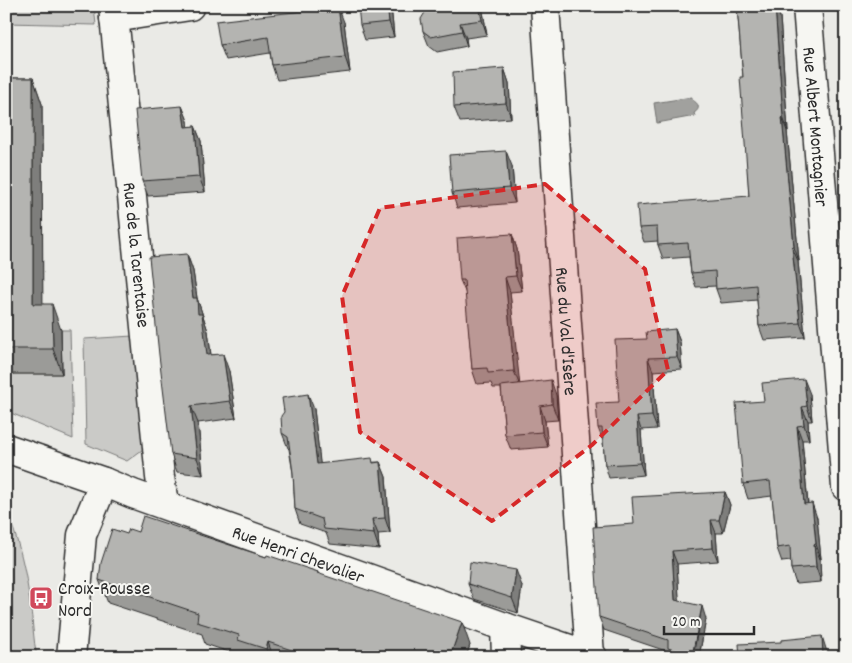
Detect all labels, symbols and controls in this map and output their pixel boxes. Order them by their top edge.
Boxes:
street label: Rue Albert Montagnier [793,46,833,208]
street label: Rue de la Tarentaise [114,181,155,329]
street label: Rue du Val d'Isère [546,266,582,397]
street label: Rue Henri Chevalier [228,520,367,593]
place label: Croix-Rousse Nord [58,577,150,626]
bus stop icon: Croix-Rousse Nord [28,585,54,611]
scale bar [664,603,754,635]
text: 20 m [672,612,700,634]

